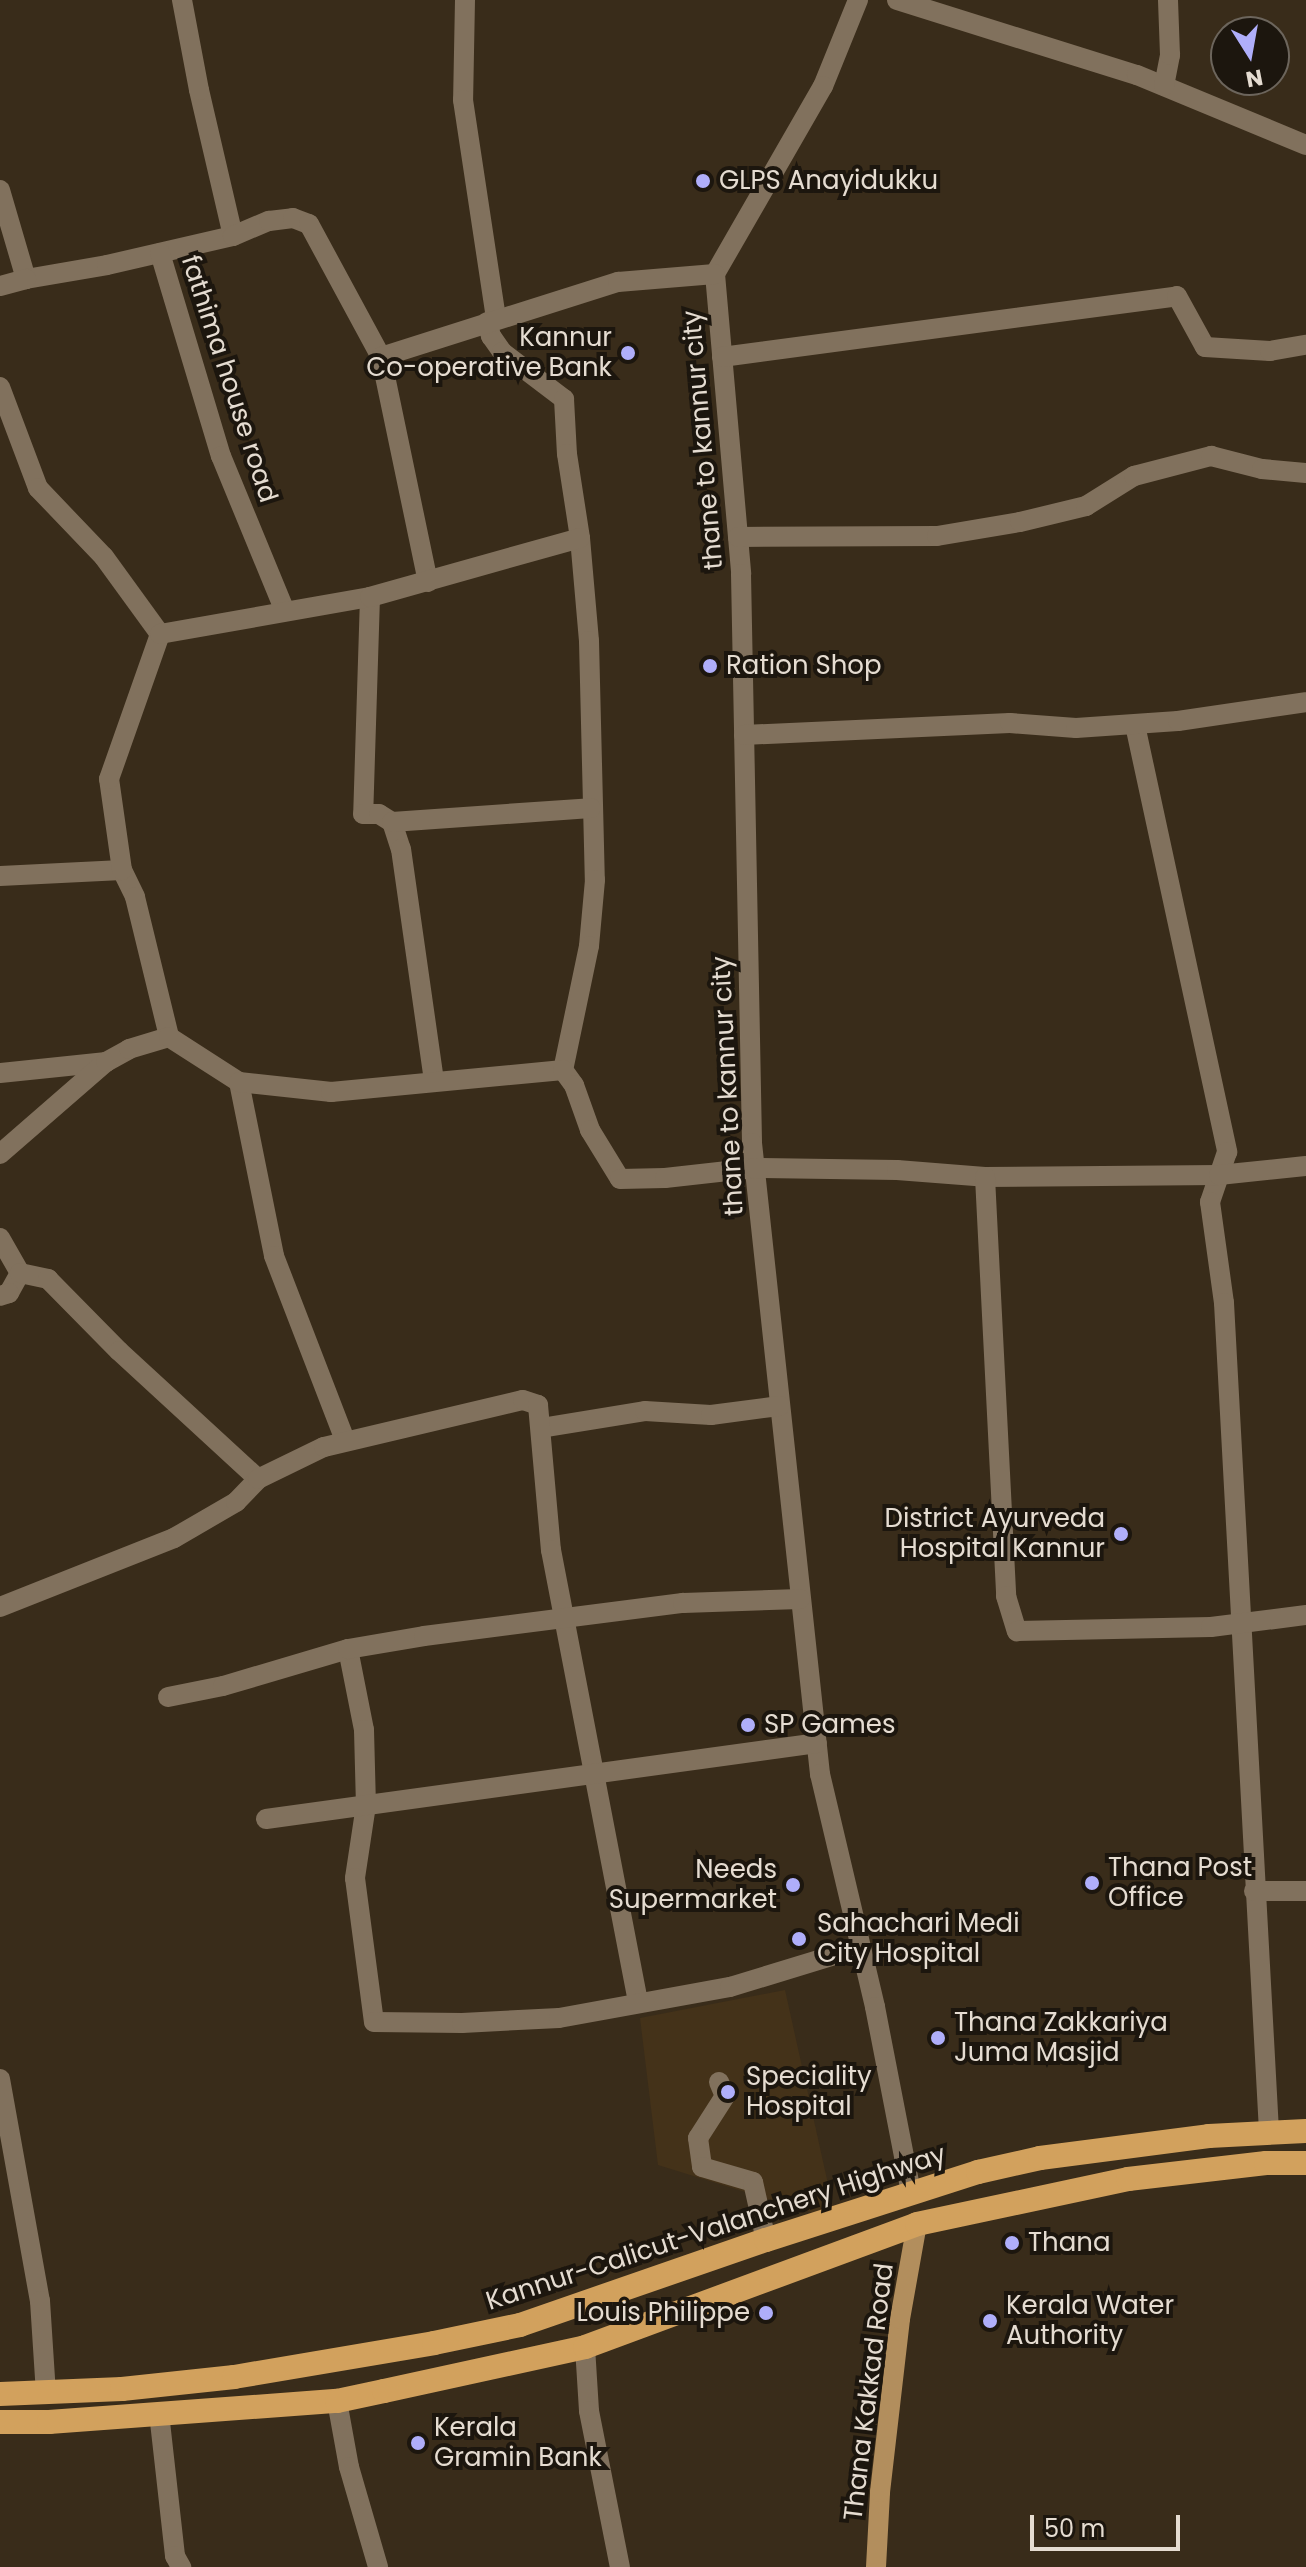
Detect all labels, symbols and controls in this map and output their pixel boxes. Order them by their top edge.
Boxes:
north arrow [1210,16,1290,96]
text: N [1243,61,1265,95]
place label: GLPS Anayidukku [719,165,938,197]
marker: GLPS Anayidukku [694,172,712,190]
street label: fathima house road [174,252,284,506]
street label: thane to kannur city [676,309,730,571]
place label: Kannur Co-operative Bank [366,322,612,384]
marker: Kannur Co-operative Bank [619,344,637,362]
place label: Ration Shop [726,650,882,682]
marker: Ration Shop [701,657,719,675]
street label: thane to kannur city [706,955,750,1217]
place label: District Ayurveda Hospital Kannur [885,1503,1105,1564]
marker: District Ayurveda Hospital Kannur [1112,1525,1130,1543]
place label: SP Games [764,1709,896,1741]
marker: SP Games [739,1716,757,1734]
place label: Thana Post Office [1108,1852,1252,1914]
place label: Needs Supermarket [609,1854,777,1916]
marker: Thana Post Office [1083,1874,1101,1892]
marker: Needs Supermarket [784,1876,802,1894]
place label: Sahachari Medi City Hospital [817,1908,1020,1970]
marker: Sahachari Medi City Hospital [788,1928,810,1950]
place label: Thana Zakkariya Juma Masjid [954,2007,1168,2068]
marker: Thana Zakkariya Juma Masjid [929,2029,947,2047]
place label: Speciality Hospital [746,2061,872,2122]
marker: Speciality Hospital [717,2081,739,2103]
street label: Kannur-Calicut-Valanchery Highway [482,2139,950,2317]
place label: Thana [1028,2227,1110,2259]
marker: Thana [1003,2234,1021,2252]
street label: Thana Kakkad Road [838,2262,900,2522]
place label: Kerala Water Authority [1006,2290,1174,2352]
place label: Louis Philippe [576,2297,750,2329]
marker: Louis Philippe [757,2304,775,2322]
marker: Kerala Water Authority [981,2312,999,2330]
place label: Kerala Gramin Bank [434,2412,602,2474]
marker: Kerala Gramin Bank [409,2434,427,2452]
scale bar [1034,2499,1184,2549]
text: 50 m [1044,2512,1105,2545]

